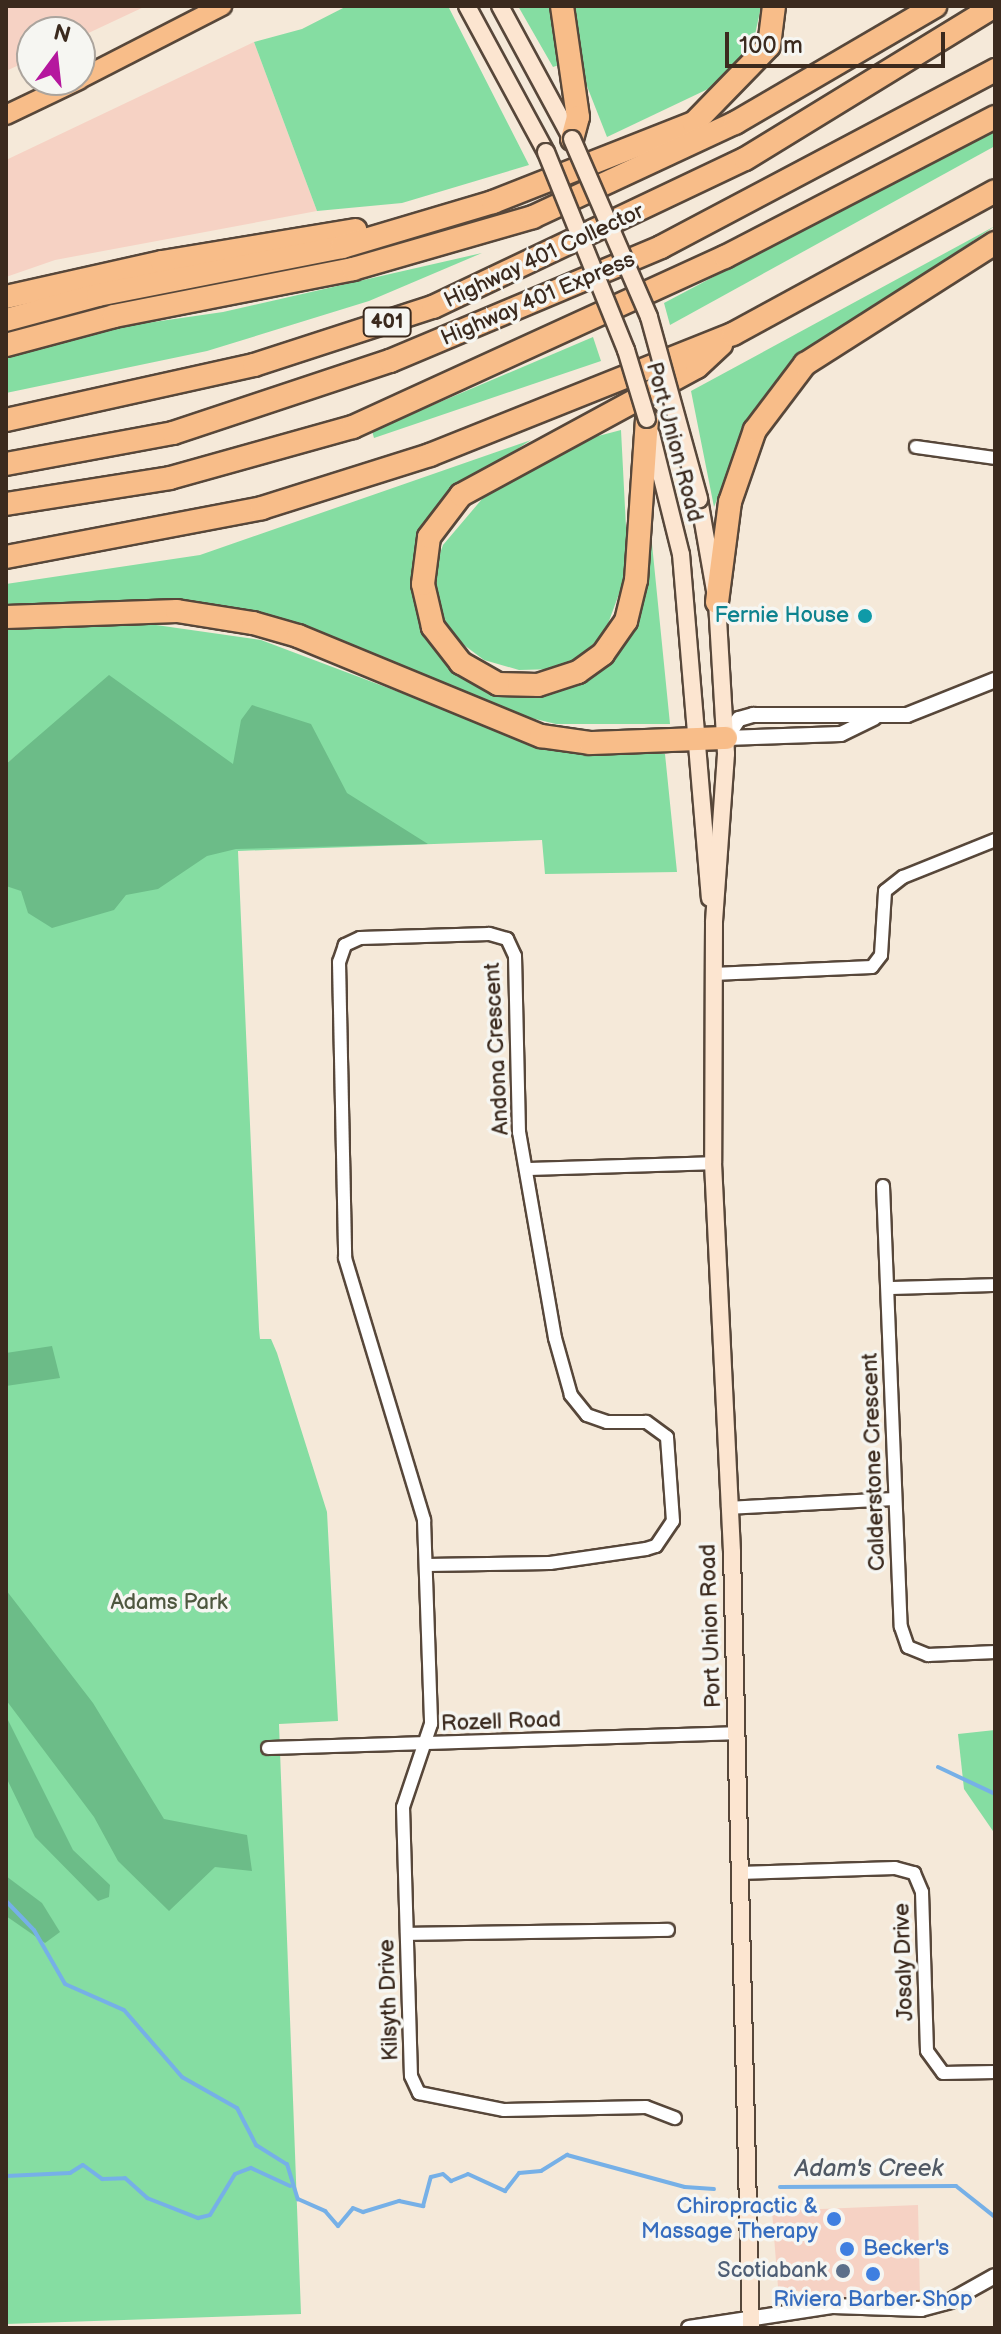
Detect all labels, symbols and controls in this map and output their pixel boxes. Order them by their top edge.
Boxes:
north arrow [16,16,96,96]
scale bar [729,16,949,66]
text: N [50,19,73,49]
text: 100 m [739,31,803,60]
street label: Highway 401 Collector [439,198,649,314]
street label: Highway 401 Express [436,246,640,352]
road number: 401 [361,306,413,338]
street label: Port Union Road [640,359,708,525]
place label: Fernie House [714,603,849,629]
marker: Fernie House [856,607,874,625]
street label: Andona Crescent [479,962,515,1136]
street label: Calderstone Crescent [857,1352,891,1572]
street label: Port Union Road [695,1544,727,1708]
park label: Adams Park [110,1590,228,1616]
street label: Rozell Road [441,1707,561,1737]
street label: Josaly Drive [889,1902,919,2022]
street label: Kilsyth Drive [374,1939,404,2061]
water label: Adam's Creek [795,2155,943,2183]
place label: Chiropractic & Massage Therapy [640,2193,818,2244]
marker: Chiropractic & Massage Therapy [825,2210,843,2228]
place label: Becker's [863,2236,949,2262]
marker: Becker's [838,2240,856,2258]
place label: Scotiabank [717,2258,827,2284]
marker: Scotiabank [834,2262,852,2280]
marker: Riviera Barber Shop [864,2265,882,2283]
place label: Riviera Barber Shop [773,2287,973,2313]

